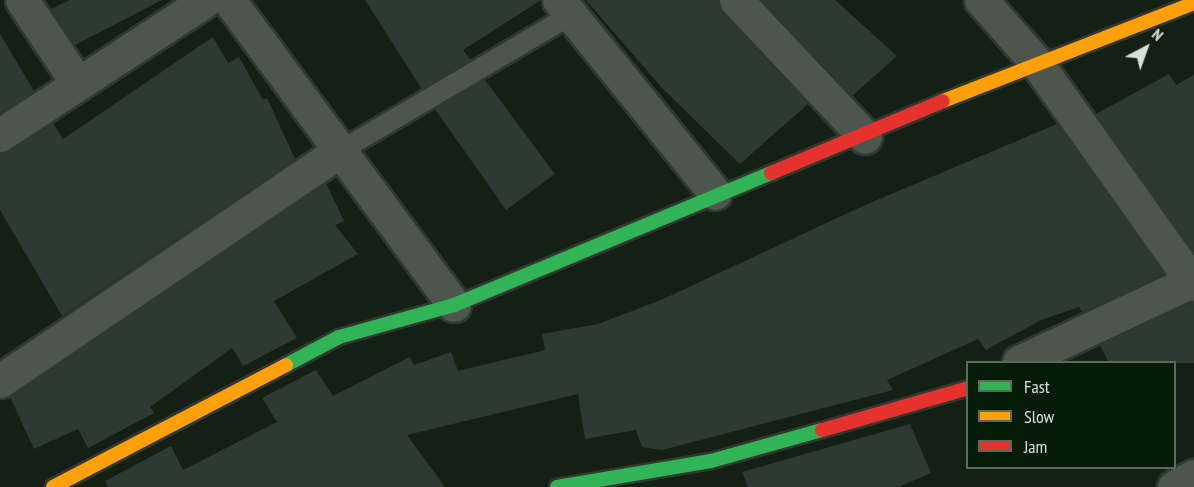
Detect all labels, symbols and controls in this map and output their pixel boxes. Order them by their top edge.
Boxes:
north arrow [1116,18,1176,78]
text: N [1148,24,1168,45]
legend [966,361,1176,469]
text: Fast [1024,375,1050,398]
text: Slow [1024,405,1054,428]
text: Jam [1024,435,1047,458]

